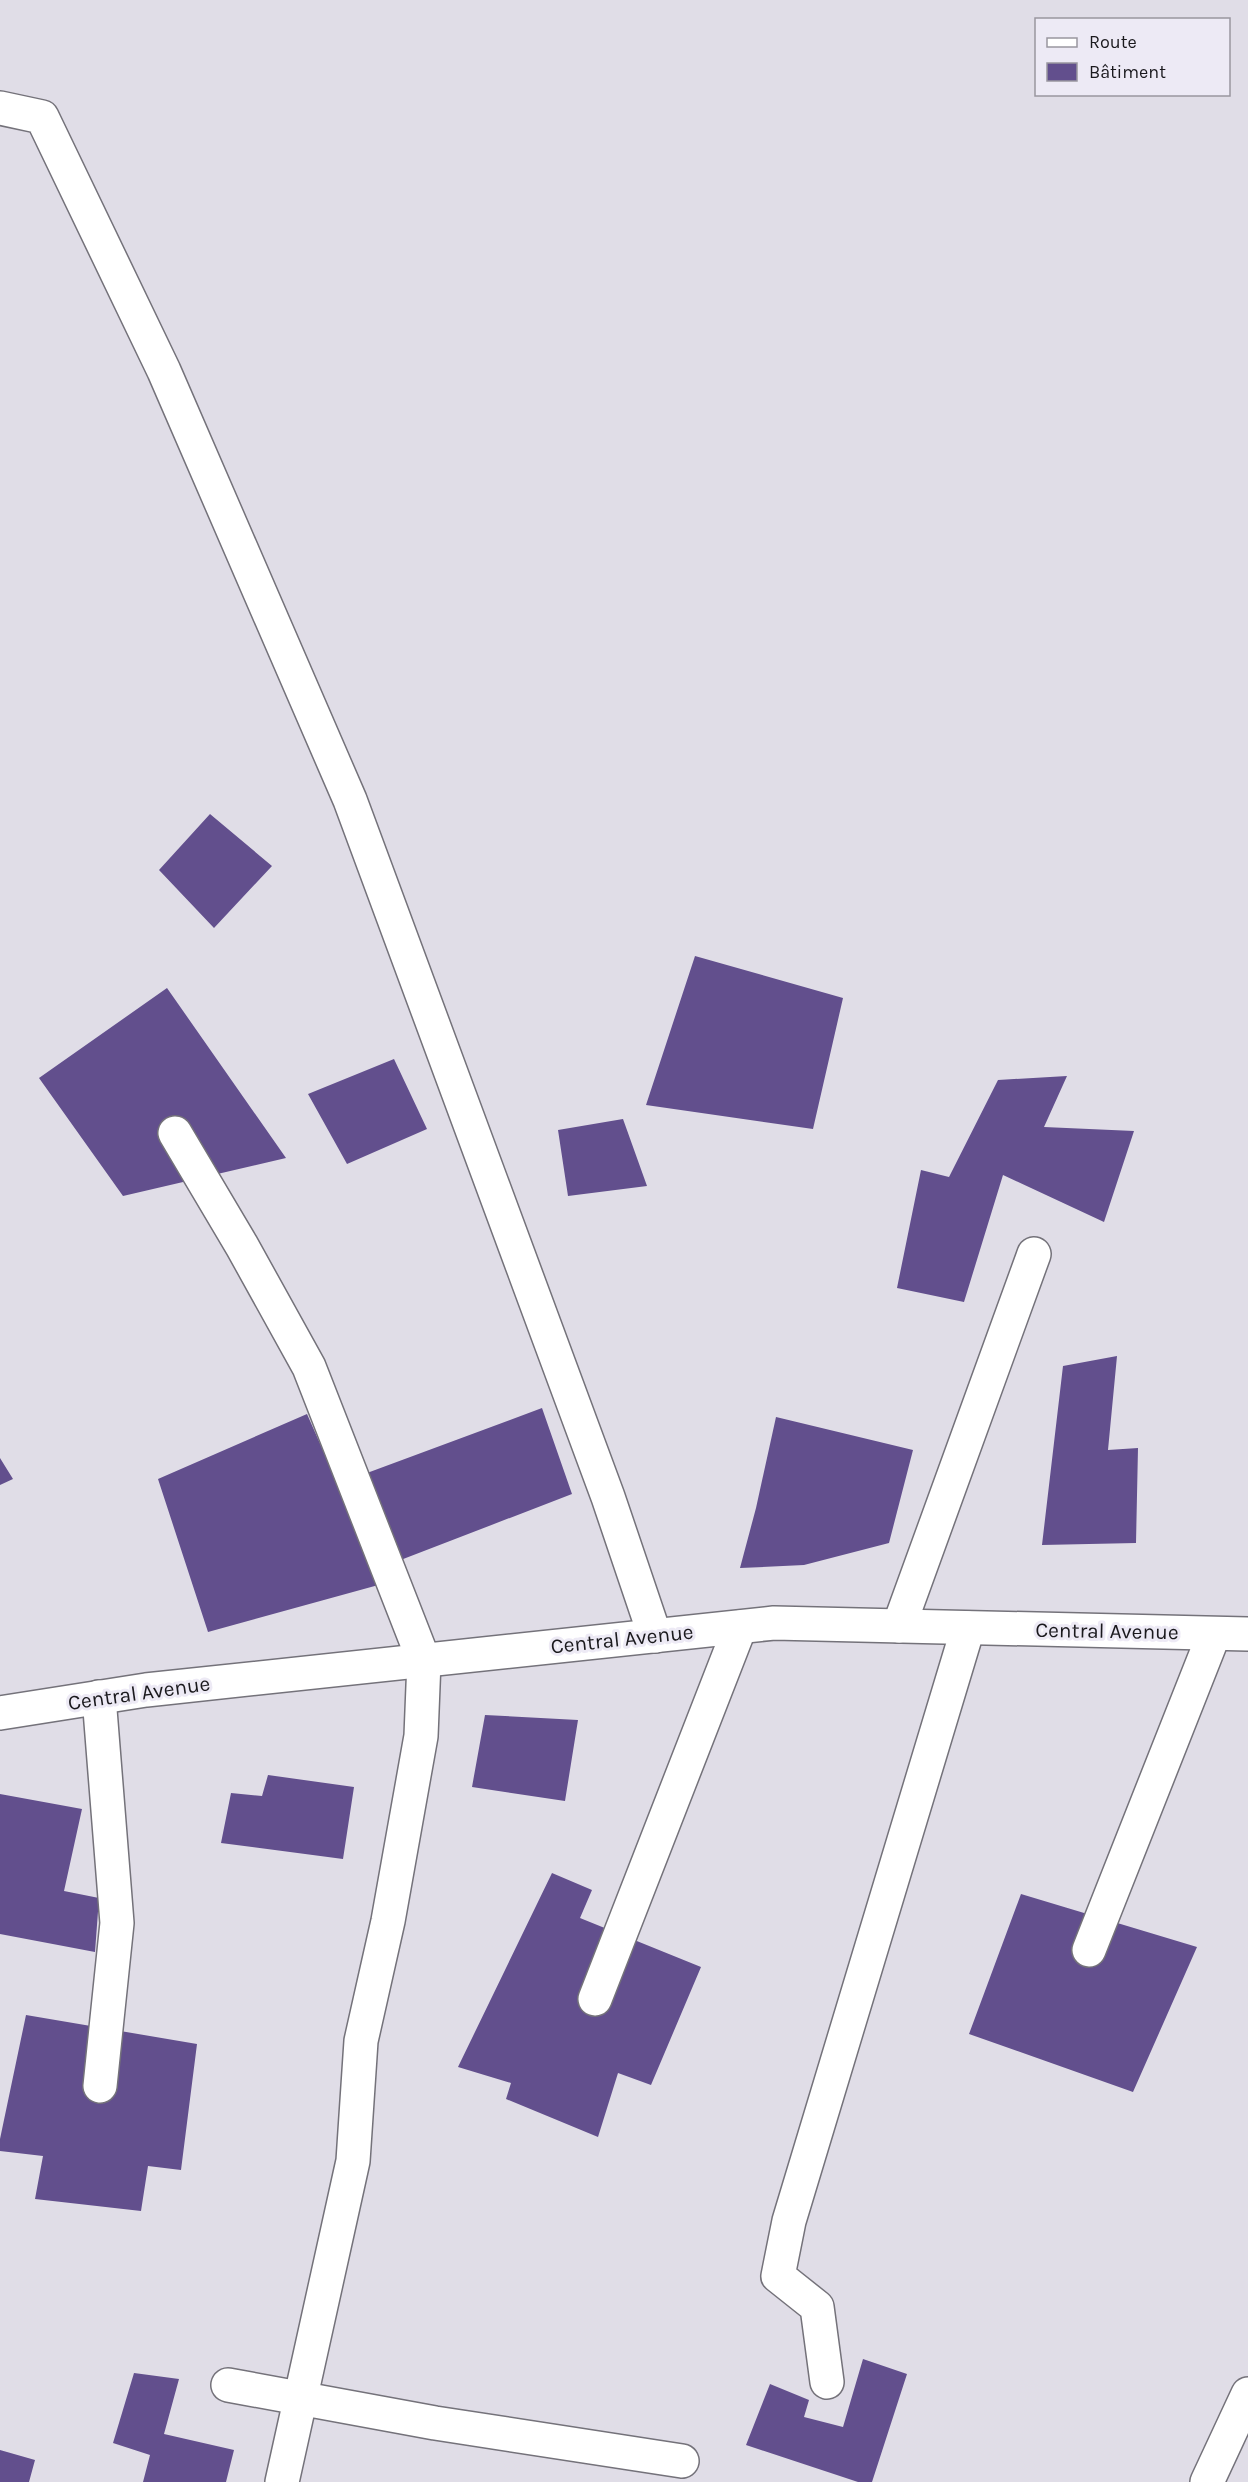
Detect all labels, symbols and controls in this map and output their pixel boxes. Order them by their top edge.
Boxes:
legend [1035,18,1230,96]
text: Route [1089,31,1137,53]
text: Bâtiment [1089,61,1166,83]
street label: Central Avenue [1035,1618,1179,1644]
street label: Central Avenue [549,1620,695,1658]
street label: Central Avenue [66,1671,212,1715]

